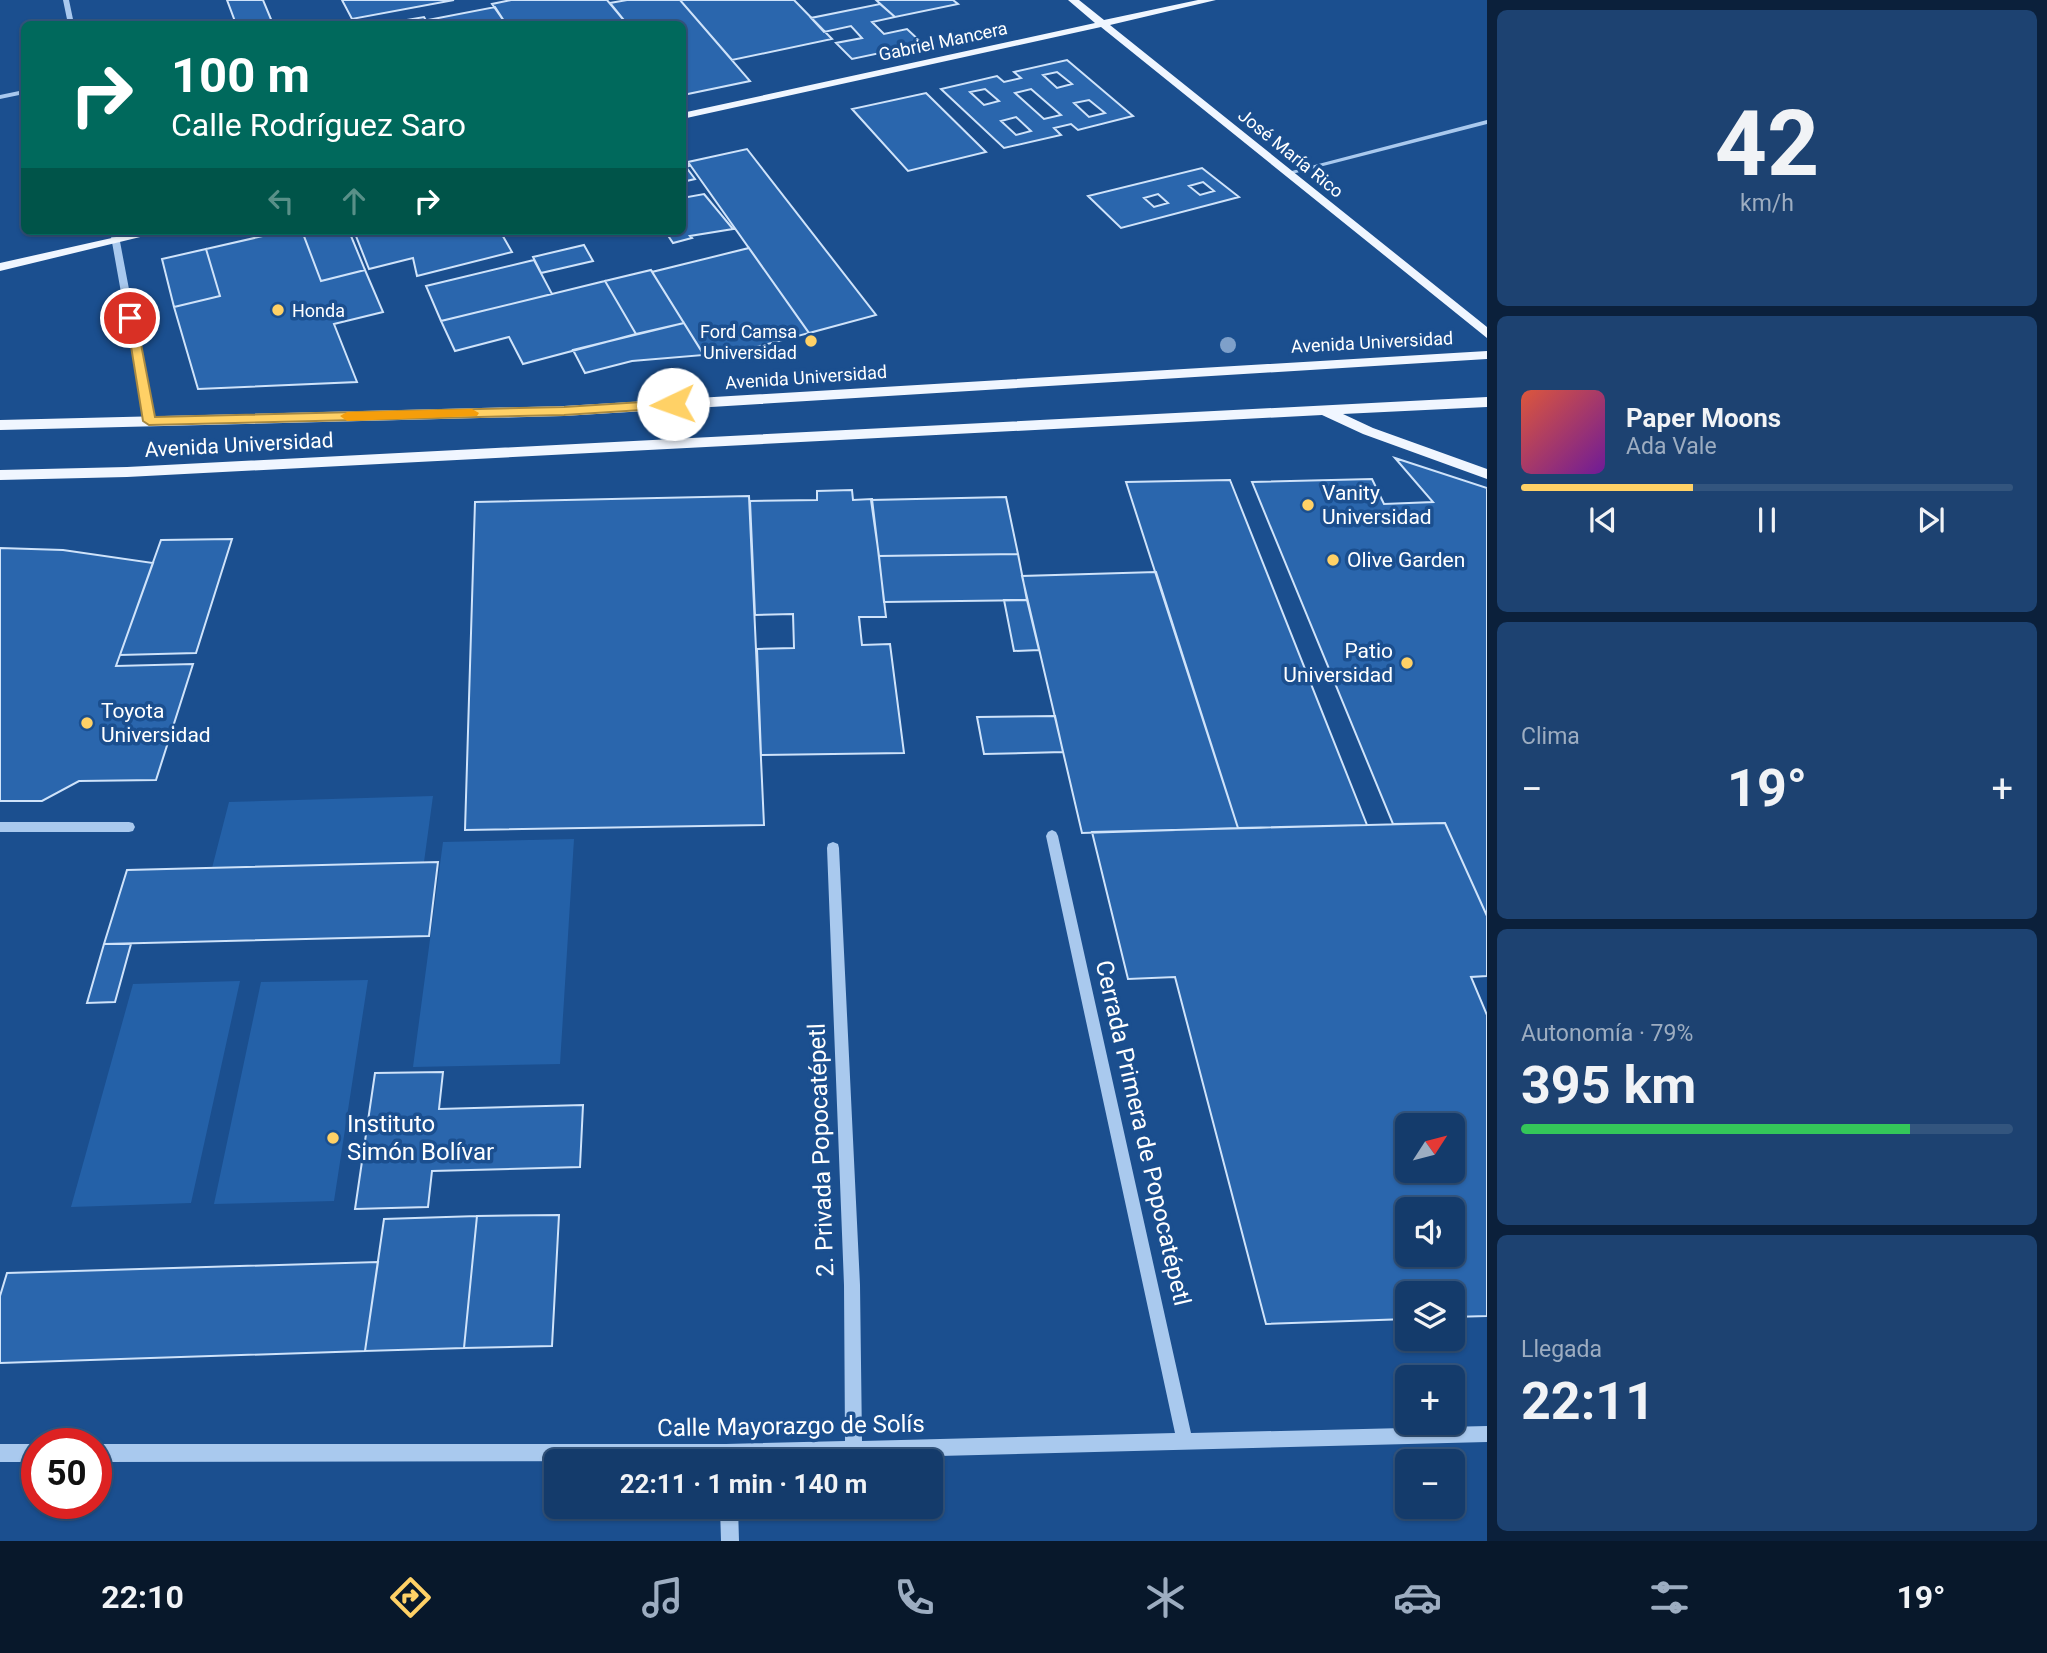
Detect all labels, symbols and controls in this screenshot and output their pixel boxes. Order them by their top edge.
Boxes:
street label: Gabriel Mancera [877,17,1009,65]
text: 100 m [171,47,310,104]
icon: right [56,49,147,140]
text: 42 [1715,91,1819,197]
street label: José María Rico [1234,104,1348,202]
text: Calle Rodríguez Saro [171,106,466,144]
icon: left [262,182,300,220]
icon: ahead [335,182,373,220]
icon: right [408,182,446,220]
text: km/h [1740,190,1794,217]
pin [100,288,160,348]
icon: arrive [111,299,149,337]
place label: Honda [292,300,345,321]
marker: Honda [270,302,286,318]
place label: Ford Camsa Universidad [700,321,797,363]
street label: Avenida Universidad [1290,327,1454,357]
marker: Ford Camsa Universidad [803,333,819,349]
street label: Avenida Universidad [724,361,888,393]
position arrow [636,367,710,441]
text: Paper Moons [1626,403,1781,433]
street label: Avenida Universidad [144,428,334,462]
text: Ada Vale [1626,433,1717,460]
place label: Vanity Universidad [1322,481,1432,529]
marker: Vanity Universidad [1300,497,1316,513]
icon: previous [1584,501,1622,539]
icon: pause [1748,501,1786,539]
icon: next [1912,501,1950,539]
place label: Olive Garden [1347,548,1465,572]
marker: Olive Garden [1325,552,1341,568]
place label: Patio Universidad [1283,639,1393,687]
marker: Patio Universidad [1399,655,1415,671]
place label: Toyota Universidad [101,699,211,747]
marker: Toyota Universidad [79,715,95,731]
text: Clima [1521,723,1580,750]
text: 19° [1727,758,1807,819]
text: − [1521,767,1543,811]
text: + [1991,767,2013,811]
street label: Cerrada Primera de Popocatépetl [1090,958,1196,1308]
text: Autonomía · 79% [1521,1020,1693,1047]
street label: 2. Privada Popocatépetl [803,1023,839,1277]
text: 395 km [1521,1055,1696,1116]
place label: Instituto Simón Bolívar [347,1110,494,1166]
north arrow [1395,1113,1465,1183]
map controls [1395,1113,1465,1519]
marker: Instituto Simón Bolívar [325,1130,341,1146]
button: sound [1395,1197,1465,1267]
button: layers [1395,1281,1465,1351]
text: Llegada [1521,1336,1602,1363]
button: + [1395,1365,1465,1435]
text: 22:11 [1521,1371,1655,1432]
street label: Calle Mayorazgo de Solís [657,1410,925,1442]
speed limit sign: 50 [21,1428,112,1519]
button: − [1395,1449,1465,1519]
text: 22:11 · 1 min · 140 m [620,1469,867,1499]
icon: directions [386,1573,435,1622]
icon: music [638,1573,687,1622]
icon: phone [890,1573,939,1622]
icon: climate [1141,1573,1190,1622]
icon: car [1393,1573,1442,1622]
icon: filters [1645,1573,1694,1622]
text: 22:10 [101,1578,184,1616]
text: 19° [1896,1578,1946,1616]

